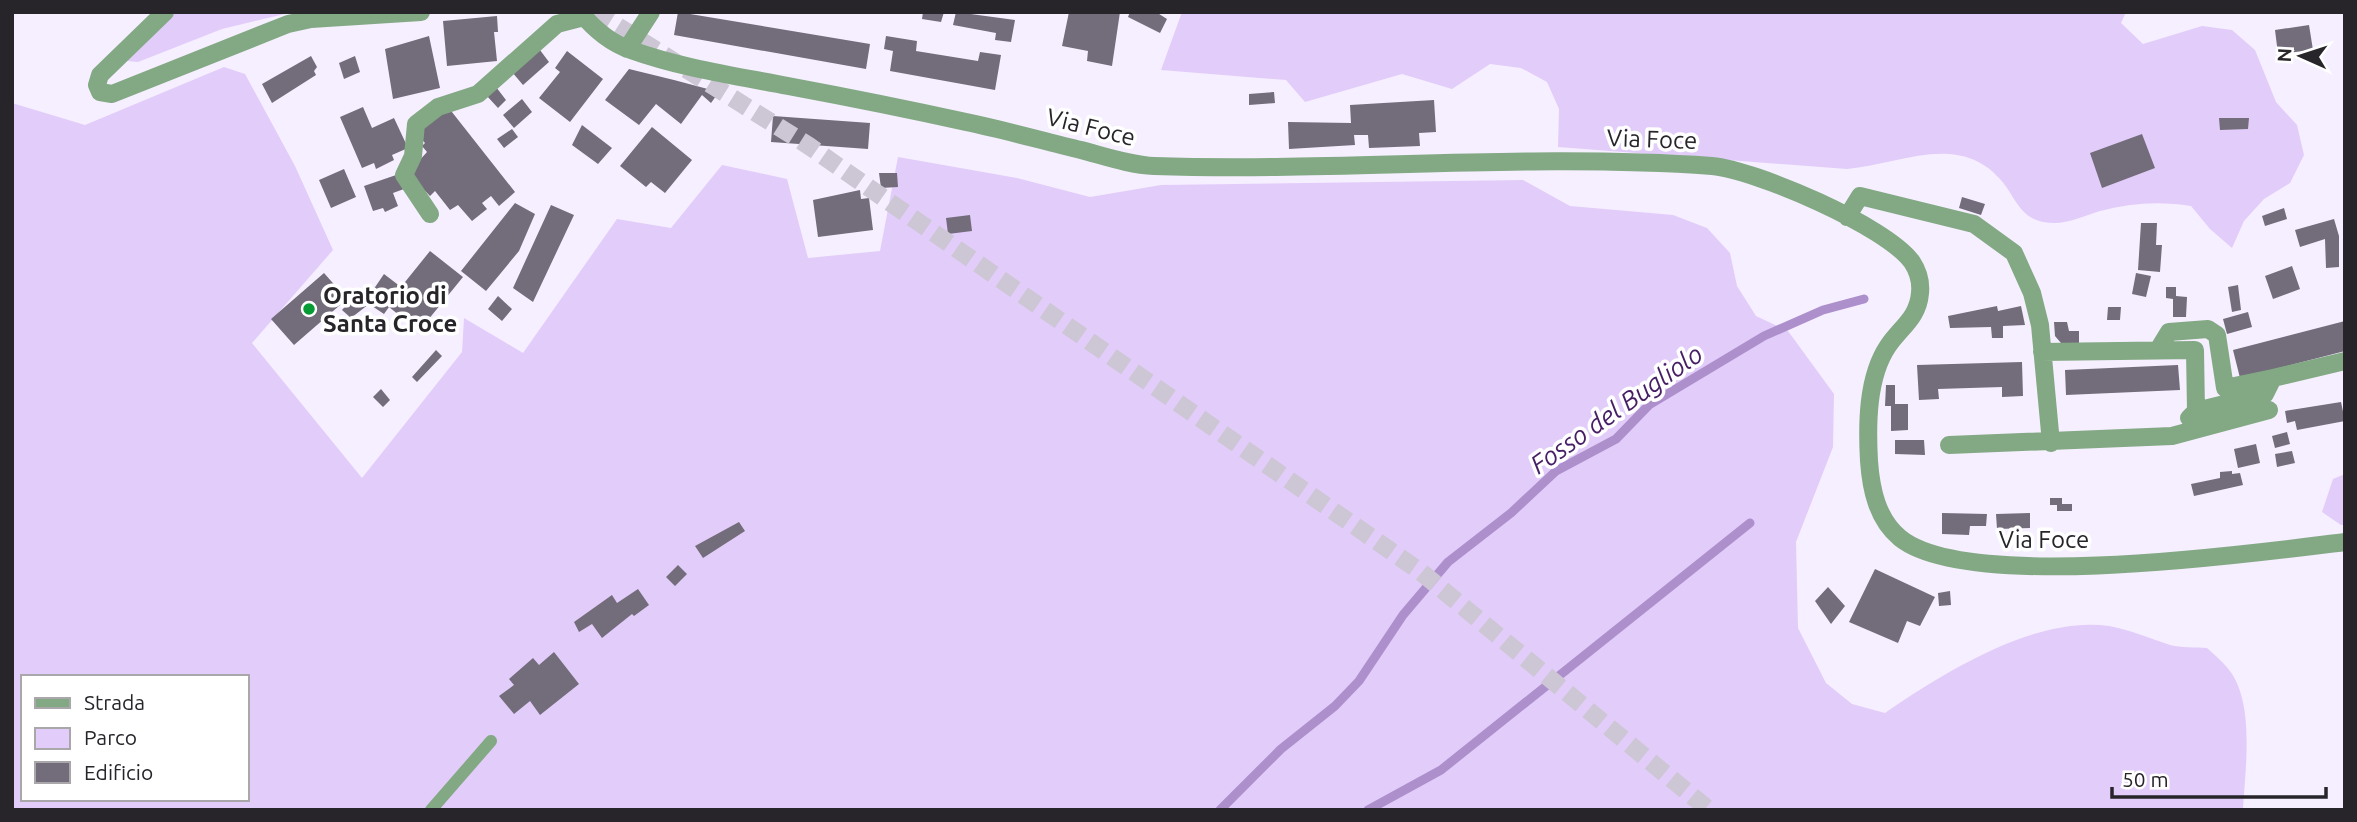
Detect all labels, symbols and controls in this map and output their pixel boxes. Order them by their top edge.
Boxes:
north arrow [2266,21,2336,91]
text: N [2273,47,2295,63]
street label: Via Foce [1044,103,1138,151]
street label: Via Foce [1606,124,1698,154]
place label: Oratorio di Santa Croce [323,282,457,337]
marker: Oratorio di Santa Croce [301,301,317,317]
water label: Fosso del Bugliolo [1524,339,1708,479]
street label: Via Foce [1999,526,2089,553]
legend [21,675,248,801]
text: Strada [84,690,145,714]
text: Parco [84,725,137,749]
scale bar [2112,756,2326,800]
text: Edificio [84,760,153,784]
text: 50 m [2122,767,2169,791]

